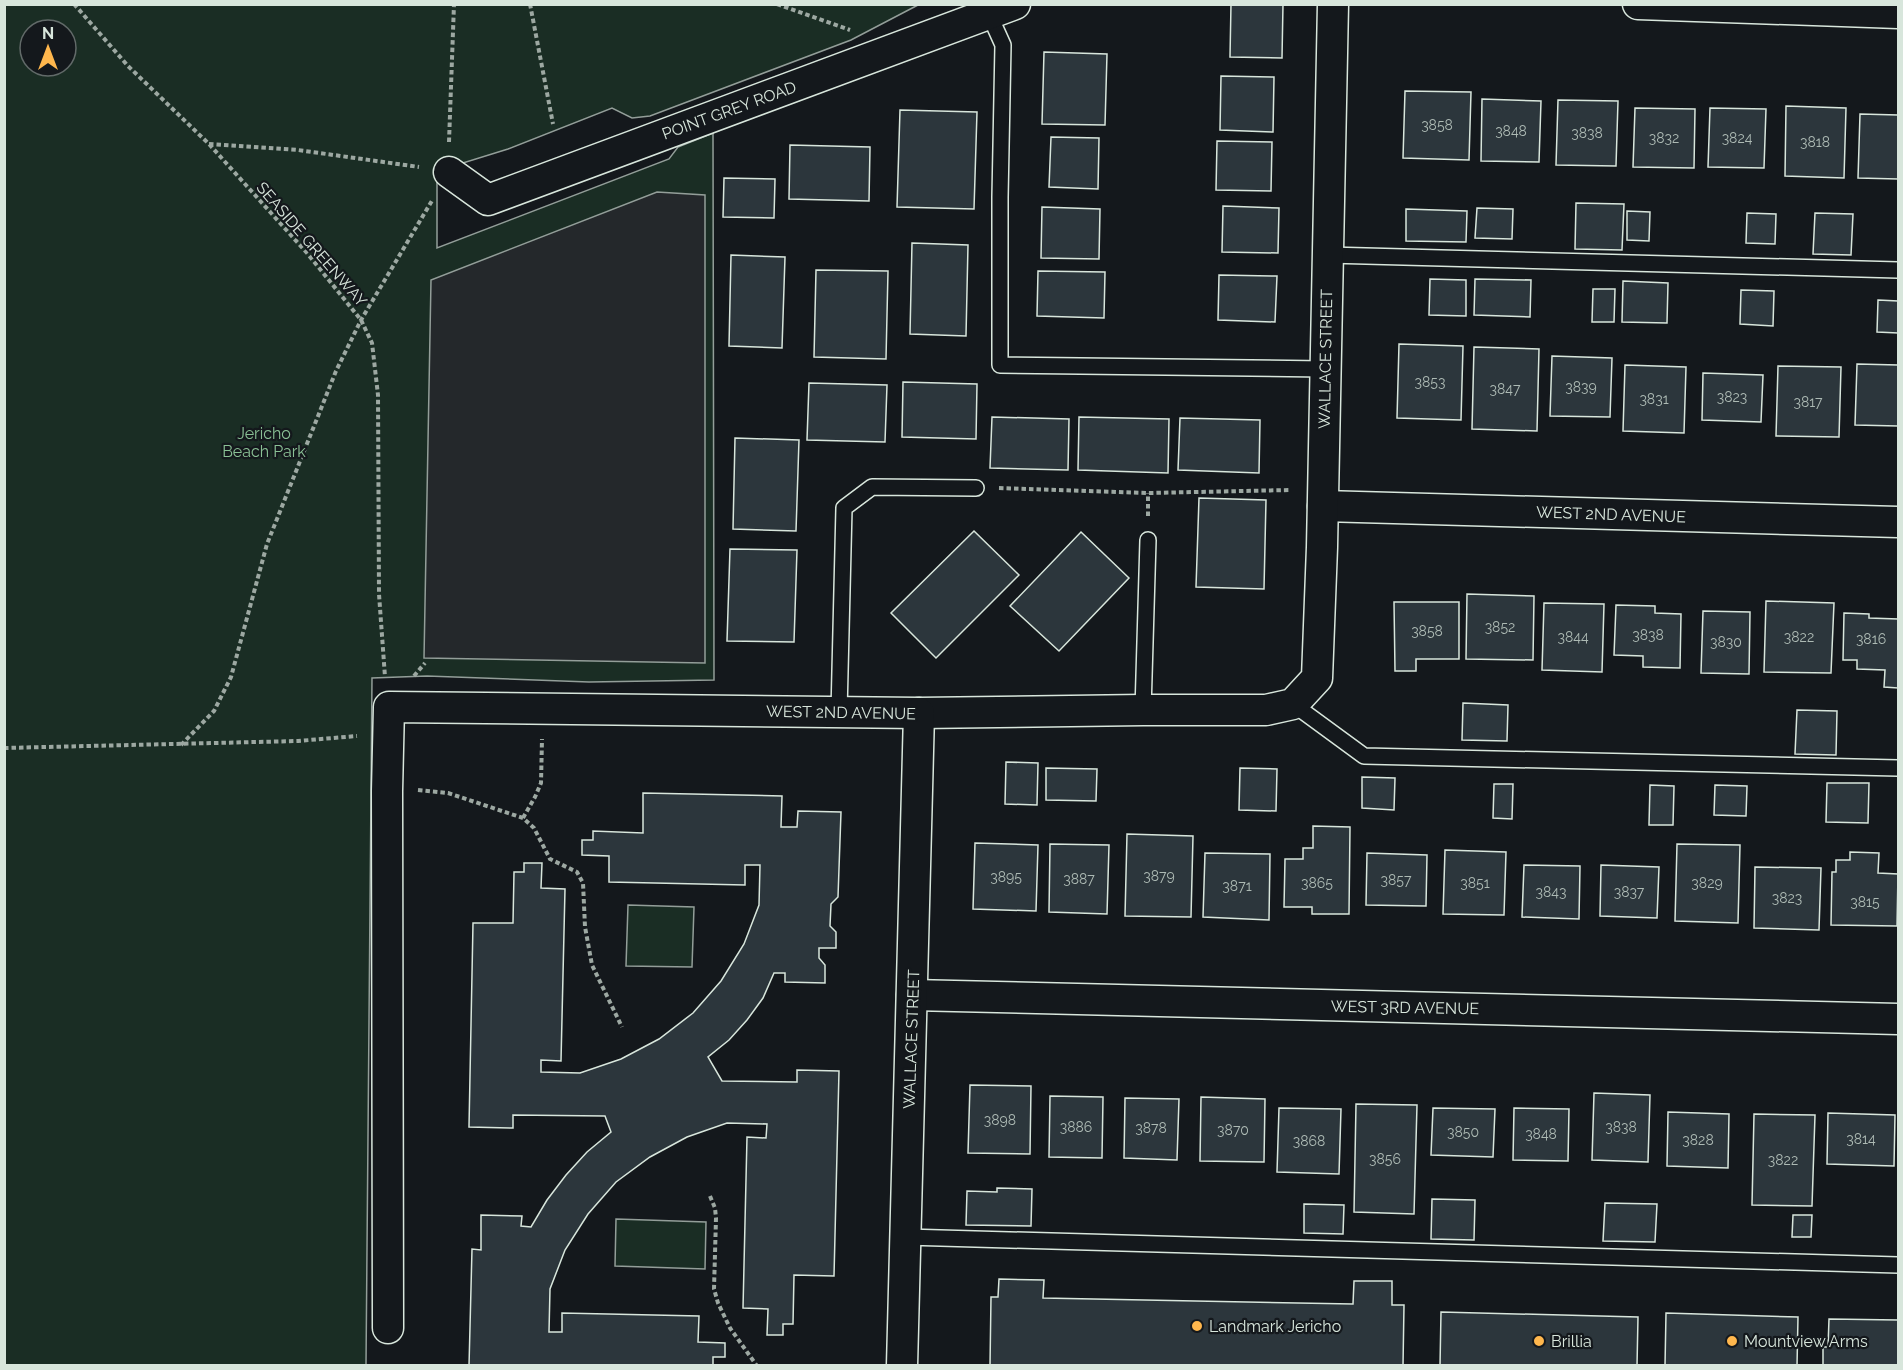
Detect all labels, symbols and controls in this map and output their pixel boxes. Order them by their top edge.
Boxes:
north arrow [18,18,78,78]
text: N [42,24,54,43]
street label: POINT GREY ROAD [659,77,799,144]
house number: 3858 [1421,117,1453,133]
house number: 3848 [1495,123,1527,139]
house number: 3838 [1571,125,1603,141]
house number: 3832 [1649,130,1679,146]
house number: 3824 [1722,130,1753,146]
house number: 3818 [1800,134,1830,150]
street label: SEASIDE GREENWAY [252,178,371,311]
street label: WALLACE STREET [1315,289,1336,429]
house number: 3853 [1415,374,1445,390]
house number: 3839 [1565,379,1597,395]
house number: 3847 [1490,381,1521,397]
house number: 3823 [1717,389,1747,405]
house number: 3831 [1639,391,1669,407]
house number: 3817 [1793,394,1823,410]
park label: Jericho Beach Park [222,424,306,461]
street label: WEST 2ND AVENUE [1536,502,1686,527]
house number: 3852 [1485,619,1515,635]
house number: 3858 [1411,623,1443,639]
house number: 3838 [1632,627,1664,643]
house number: 3844 [1557,629,1589,645]
house number: 3822 [1784,629,1814,645]
house number: 3816 [1856,631,1886,647]
house number: 3830 [1710,634,1742,650]
street label: WEST 2ND AVENUE [766,702,916,723]
house number: 3879 [1143,868,1175,884]
house number: 3895 [990,869,1022,885]
house number: 3887 [1063,871,1095,887]
house number: 3857 [1381,872,1412,888]
house number: 3865 [1301,875,1333,891]
house number: 3851 [1460,875,1490,891]
house number: 3829 [1691,875,1723,891]
house number: 3871 [1222,878,1252,894]
house number: 3843 [1536,884,1566,900]
house number: 3837 [1614,884,1645,900]
house number: 3823 [1772,890,1802,906]
house number: 3815 [1850,894,1880,910]
street label: WALLACE STREET [900,969,923,1109]
street label: WEST 3RD AVENUE [1331,997,1479,1018]
house number: 3898 [984,1112,1016,1128]
house number: 3886 [1060,1119,1092,1135]
house number: 3838 [1605,1119,1637,1135]
house number: 3878 [1135,1120,1167,1136]
house number: 3870 [1217,1122,1249,1138]
house number: 3850 [1447,1124,1479,1140]
house number: 3848 [1525,1126,1557,1142]
house number: 3814 [1846,1131,1876,1147]
house number: 3828 [1682,1132,1714,1148]
house number: 3868 [1293,1133,1325,1149]
house number: 3856 [1369,1151,1401,1167]
house number: 3822 [1768,1152,1798,1168]
place label: Landmark Jericho [1209,1317,1341,1336]
marker: Landmark Jericho [1190,1319,1204,1333]
place label: Brillia [1551,1332,1592,1351]
place label: Mountview Arms [1744,1332,1868,1351]
marker: Brillia [1532,1334,1546,1348]
marker: Mountview Arms [1725,1334,1739,1348]

